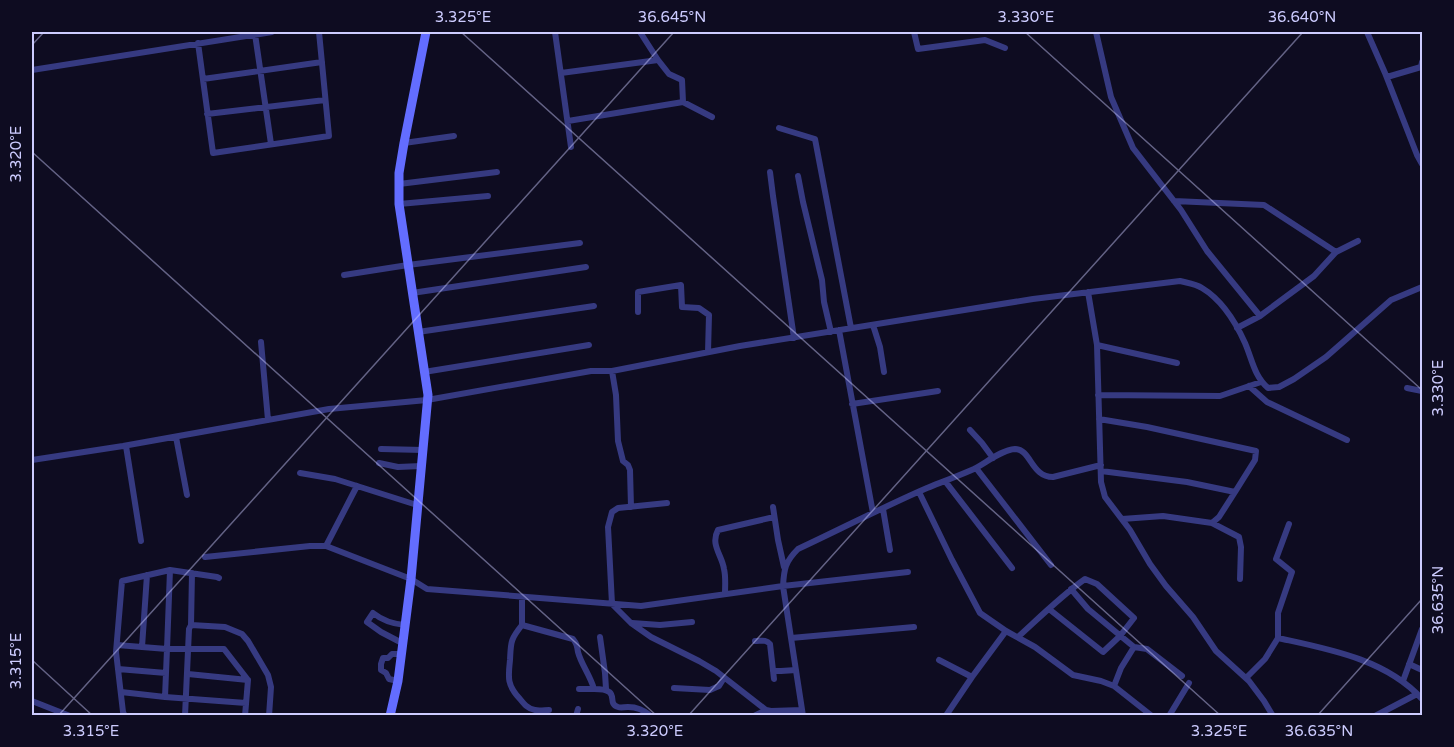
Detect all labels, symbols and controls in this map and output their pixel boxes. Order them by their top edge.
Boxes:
text: 3.325°E [435,8,491,26]
text: 36.645°N [638,8,706,26]
text: 3.330°E [998,8,1054,26]
text: 36.640°N [1268,8,1336,26]
text: 3.320°E [7,126,25,182]
text: 3.330°E [1429,360,1447,416]
text: 36.635°N [1429,566,1447,634]
text: 3.315°E [7,633,25,689]
text: 3.315°E [63,722,119,740]
text: 3.320°E [627,722,683,740]
text: 3.325°E [1191,722,1247,740]
text: 36.635°N [1285,722,1353,740]

